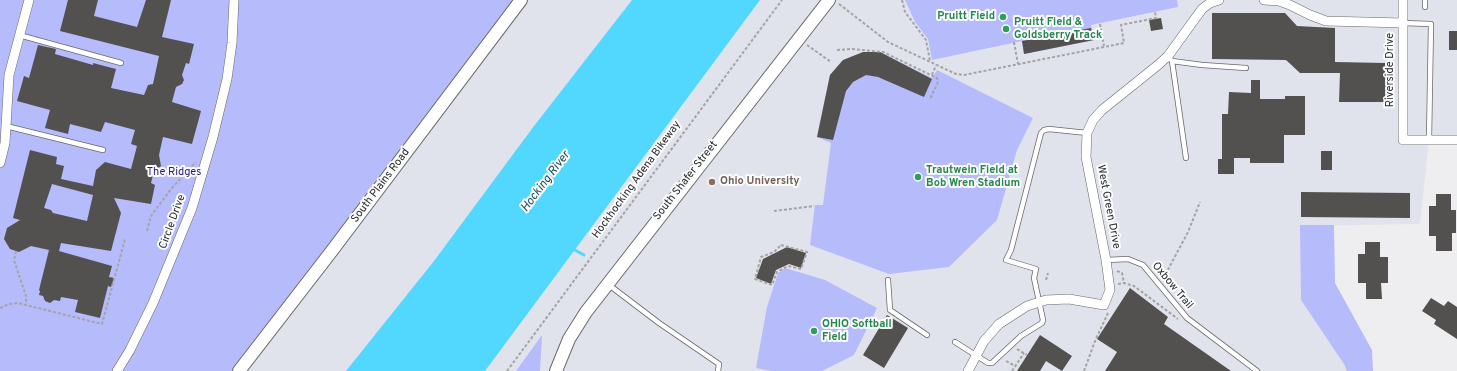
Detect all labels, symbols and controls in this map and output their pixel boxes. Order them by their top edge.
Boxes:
place label: Pruitt Field [937,10,995,24]
marker: Pruitt Field [998,12,1008,22]
place label: Pruitt Field & Goldsberry Track [1014,16,1102,42]
marker: Pruitt Field & Goldsberry Track [1001,24,1011,34]
street label: Riverside Drive [1384,33,1398,107]
street label: Hockhocking Adena Bikeway [590,119,684,241]
street label: South Shafer Street [651,139,721,223]
street label: South Plains Road [349,146,413,226]
water label: Hocking River [518,149,574,215]
place label: Trautwein Field at Bob Wren Stadium [926,164,1020,190]
street label: West Green Drive [1093,164,1123,250]
park label: The Ridges [147,166,201,180]
marker: Trautwein Field at Bob Wren Stadium [913,172,923,182]
place label: Ohio University [720,175,800,189]
marker: Ohio University [707,177,717,187]
street label: Circle Drive [157,193,189,251]
street label: Oxbow Trail [1149,260,1195,312]
place label: OHIO Softball Field [822,318,892,344]
marker: OHIO Softball Field [809,326,819,336]

